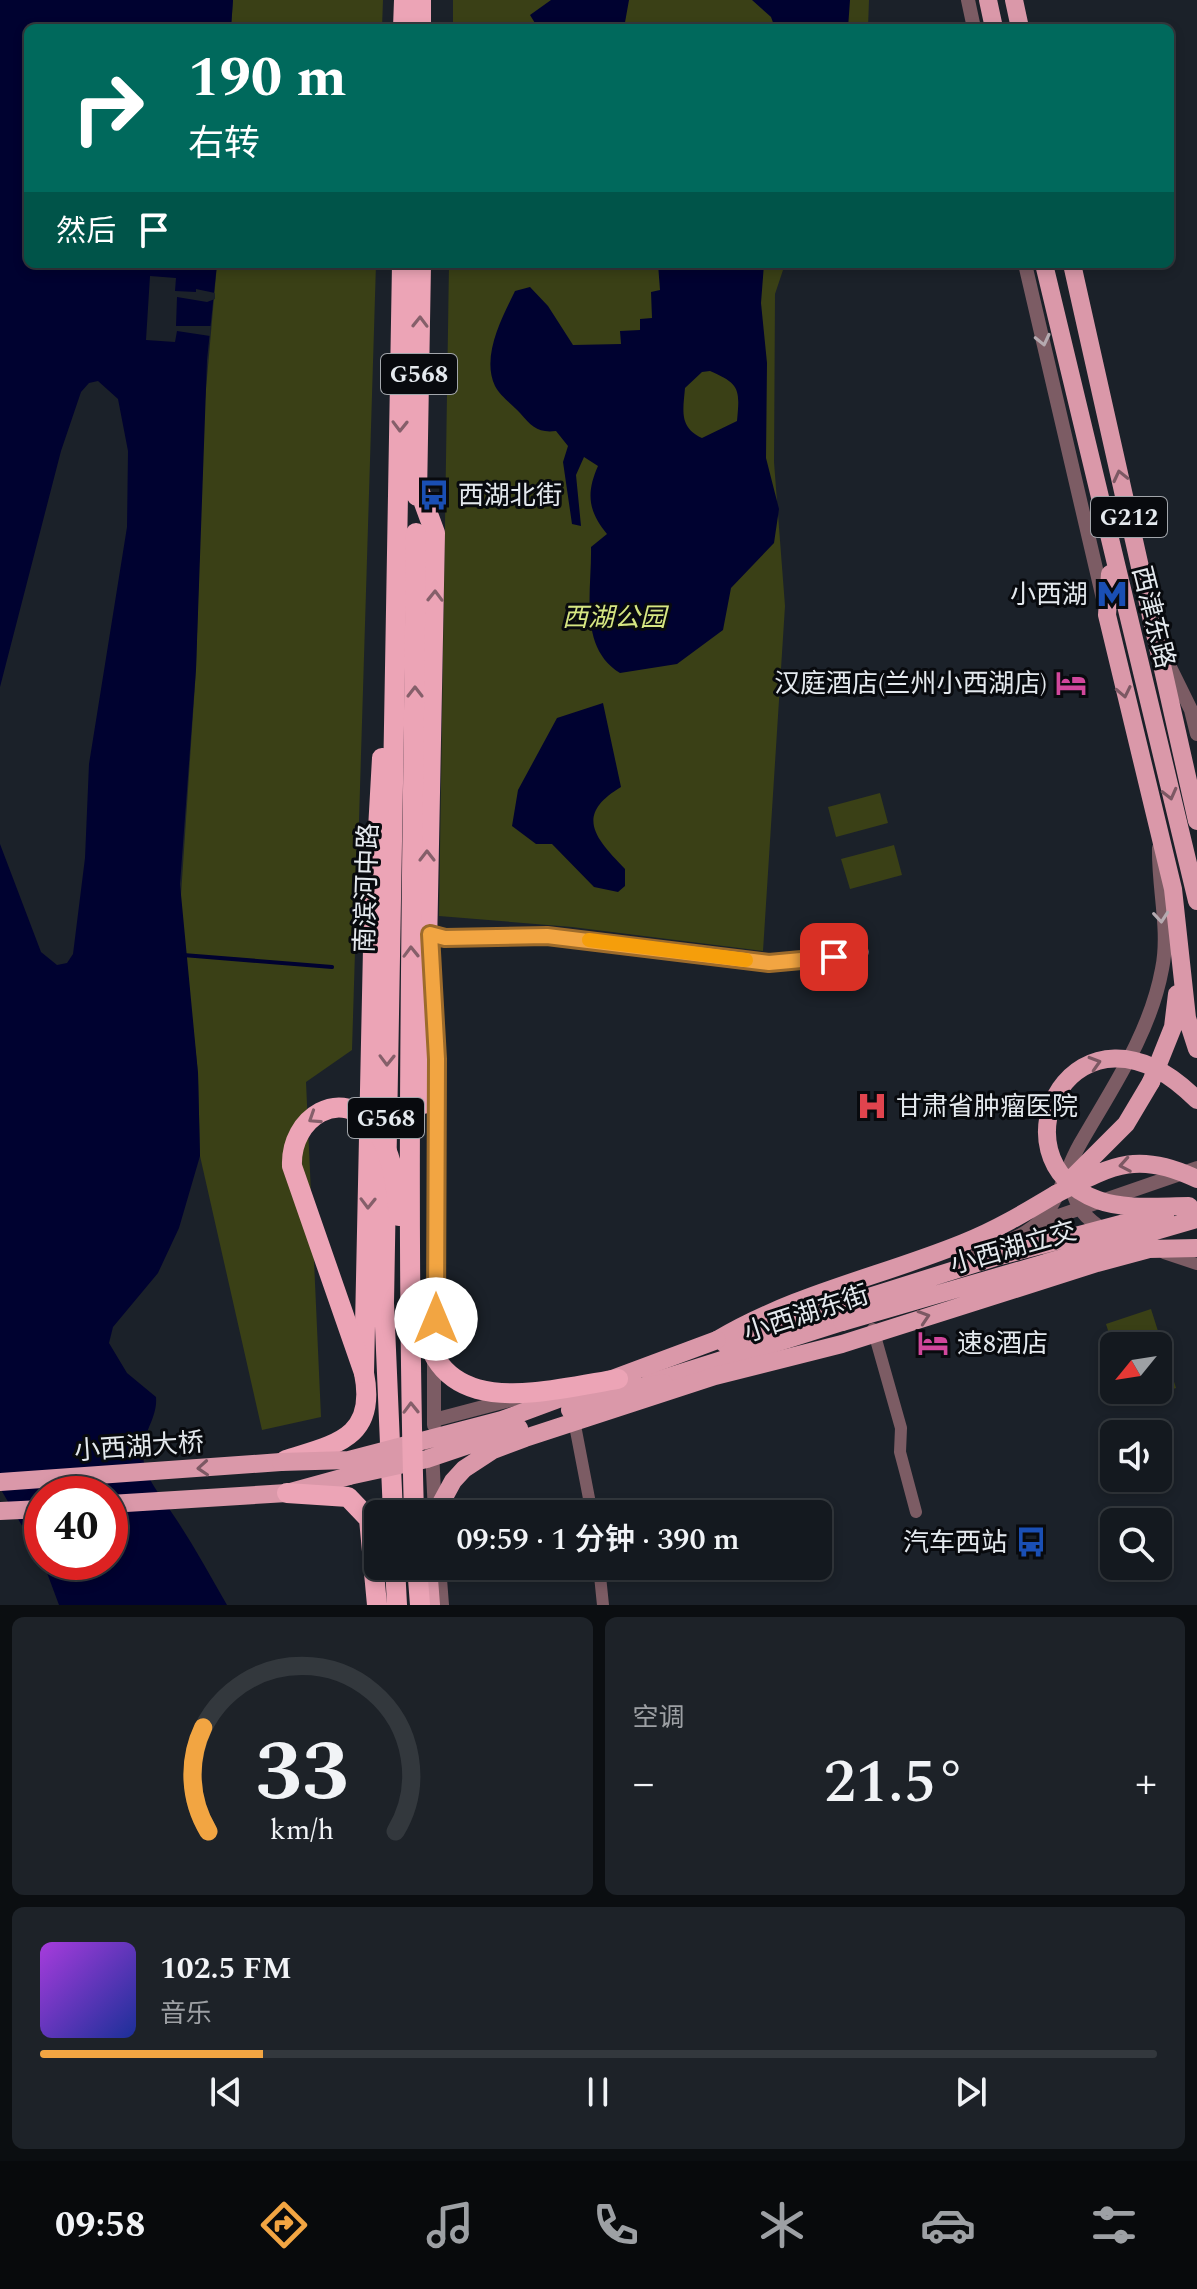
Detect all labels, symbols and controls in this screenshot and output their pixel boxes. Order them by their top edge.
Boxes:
text: 190 m [188,36,347,121]
icon: right [56,56,160,160]
text: 右转 [188,117,260,172]
icon: arrive [132,208,176,252]
text: 然后 [56,209,116,255]
one-way arrow [411,315,429,328]
one-way arrow [1034,333,1051,346]
road number: G568 [381,354,457,394]
one-way arrow [391,420,409,433]
one-way arrow [1112,469,1129,483]
place label: 西湖北街 [458,476,562,516]
bus stop icon: 西湖北街 [417,478,451,512]
road number: G212 [1091,497,1167,537]
street label: 西津东路 [1121,562,1185,673]
place label: 小西湖 [1010,575,1088,615]
metro station icon: 小西湖 [1095,577,1129,611]
one-way arrow [426,589,444,602]
park label: 西湖公园 [562,598,670,638]
place label: 汉庭酒店(兰州小西湖店) [774,664,1047,704]
hotel icon: 汉庭酒店(兰州小西湖店) [1054,666,1088,700]
one-way arrow [1115,684,1132,698]
one-way arrow [406,685,424,698]
one-way arrow [1161,786,1178,800]
street label: 南滨河中路 [345,822,389,954]
one-way arrow [418,849,436,862]
one-way arrow [1153,911,1170,924]
pin [800,923,868,991]
icon: arrive [812,935,856,979]
one-way arrow [402,945,419,958]
one-way arrow [378,1054,396,1067]
one-way arrow [1087,1056,1101,1072]
place label: 甘肃省肿瘤医院 [896,1087,1078,1127]
hospital icon: 甘肃省肿瘤医院 [855,1089,889,1123]
road number: G568 [348,1098,424,1138]
one-way arrow [309,1108,323,1123]
one-way arrow [1118,1155,1131,1172]
one-way arrow [359,1197,377,1210]
street label: 小西湖立交 [945,1211,1081,1285]
street label: 小西湖东街 [738,1275,874,1353]
position arrow [394,1277,478,1361]
one-way arrow [917,1310,931,1326]
place label: 速8酒店 [957,1324,1048,1364]
hotel icon: 速8酒店 [916,1326,950,1360]
north arrow [1100,1332,1172,1404]
map controls [1100,1332,1172,1580]
one-way arrow [402,1401,420,1414]
button: sound [1100,1420,1172,1492]
street label: 小西湖大桥 [73,1423,205,1471]
one-way arrow [196,1459,209,1476]
speed limit sign: 40 [24,1476,128,1580]
button: search [1100,1508,1172,1580]
text: 09:59 · 1 分钟 · 390 m [457,1517,740,1563]
place label: 汽车西站 [903,1523,1007,1563]
bus stop icon: 汽车西站 [1014,1525,1048,1559]
text: 空调 [633,1698,685,1738]
text: 33 [256,1710,349,1837]
text: 21.5° [824,1737,966,1829]
text: − [633,1750,655,1817]
text: + [1135,1750,1157,1817]
text: km/h [270,1809,334,1852]
text: 102.5 FM [160,1946,292,1992]
text: 音乐 [160,1994,212,2034]
icon: previous [204,2070,248,2114]
icon: pause [576,2070,620,2114]
icon: next [949,2070,993,2114]
icon: directions [256,2197,312,2253]
icon: music [422,2197,478,2253]
icon: phone [588,2197,644,2253]
icon: climate [754,2197,810,2253]
icon: car [920,2197,976,2253]
icon: filters [1086,2197,1142,2253]
text: 09:58 [55,2198,145,2253]

